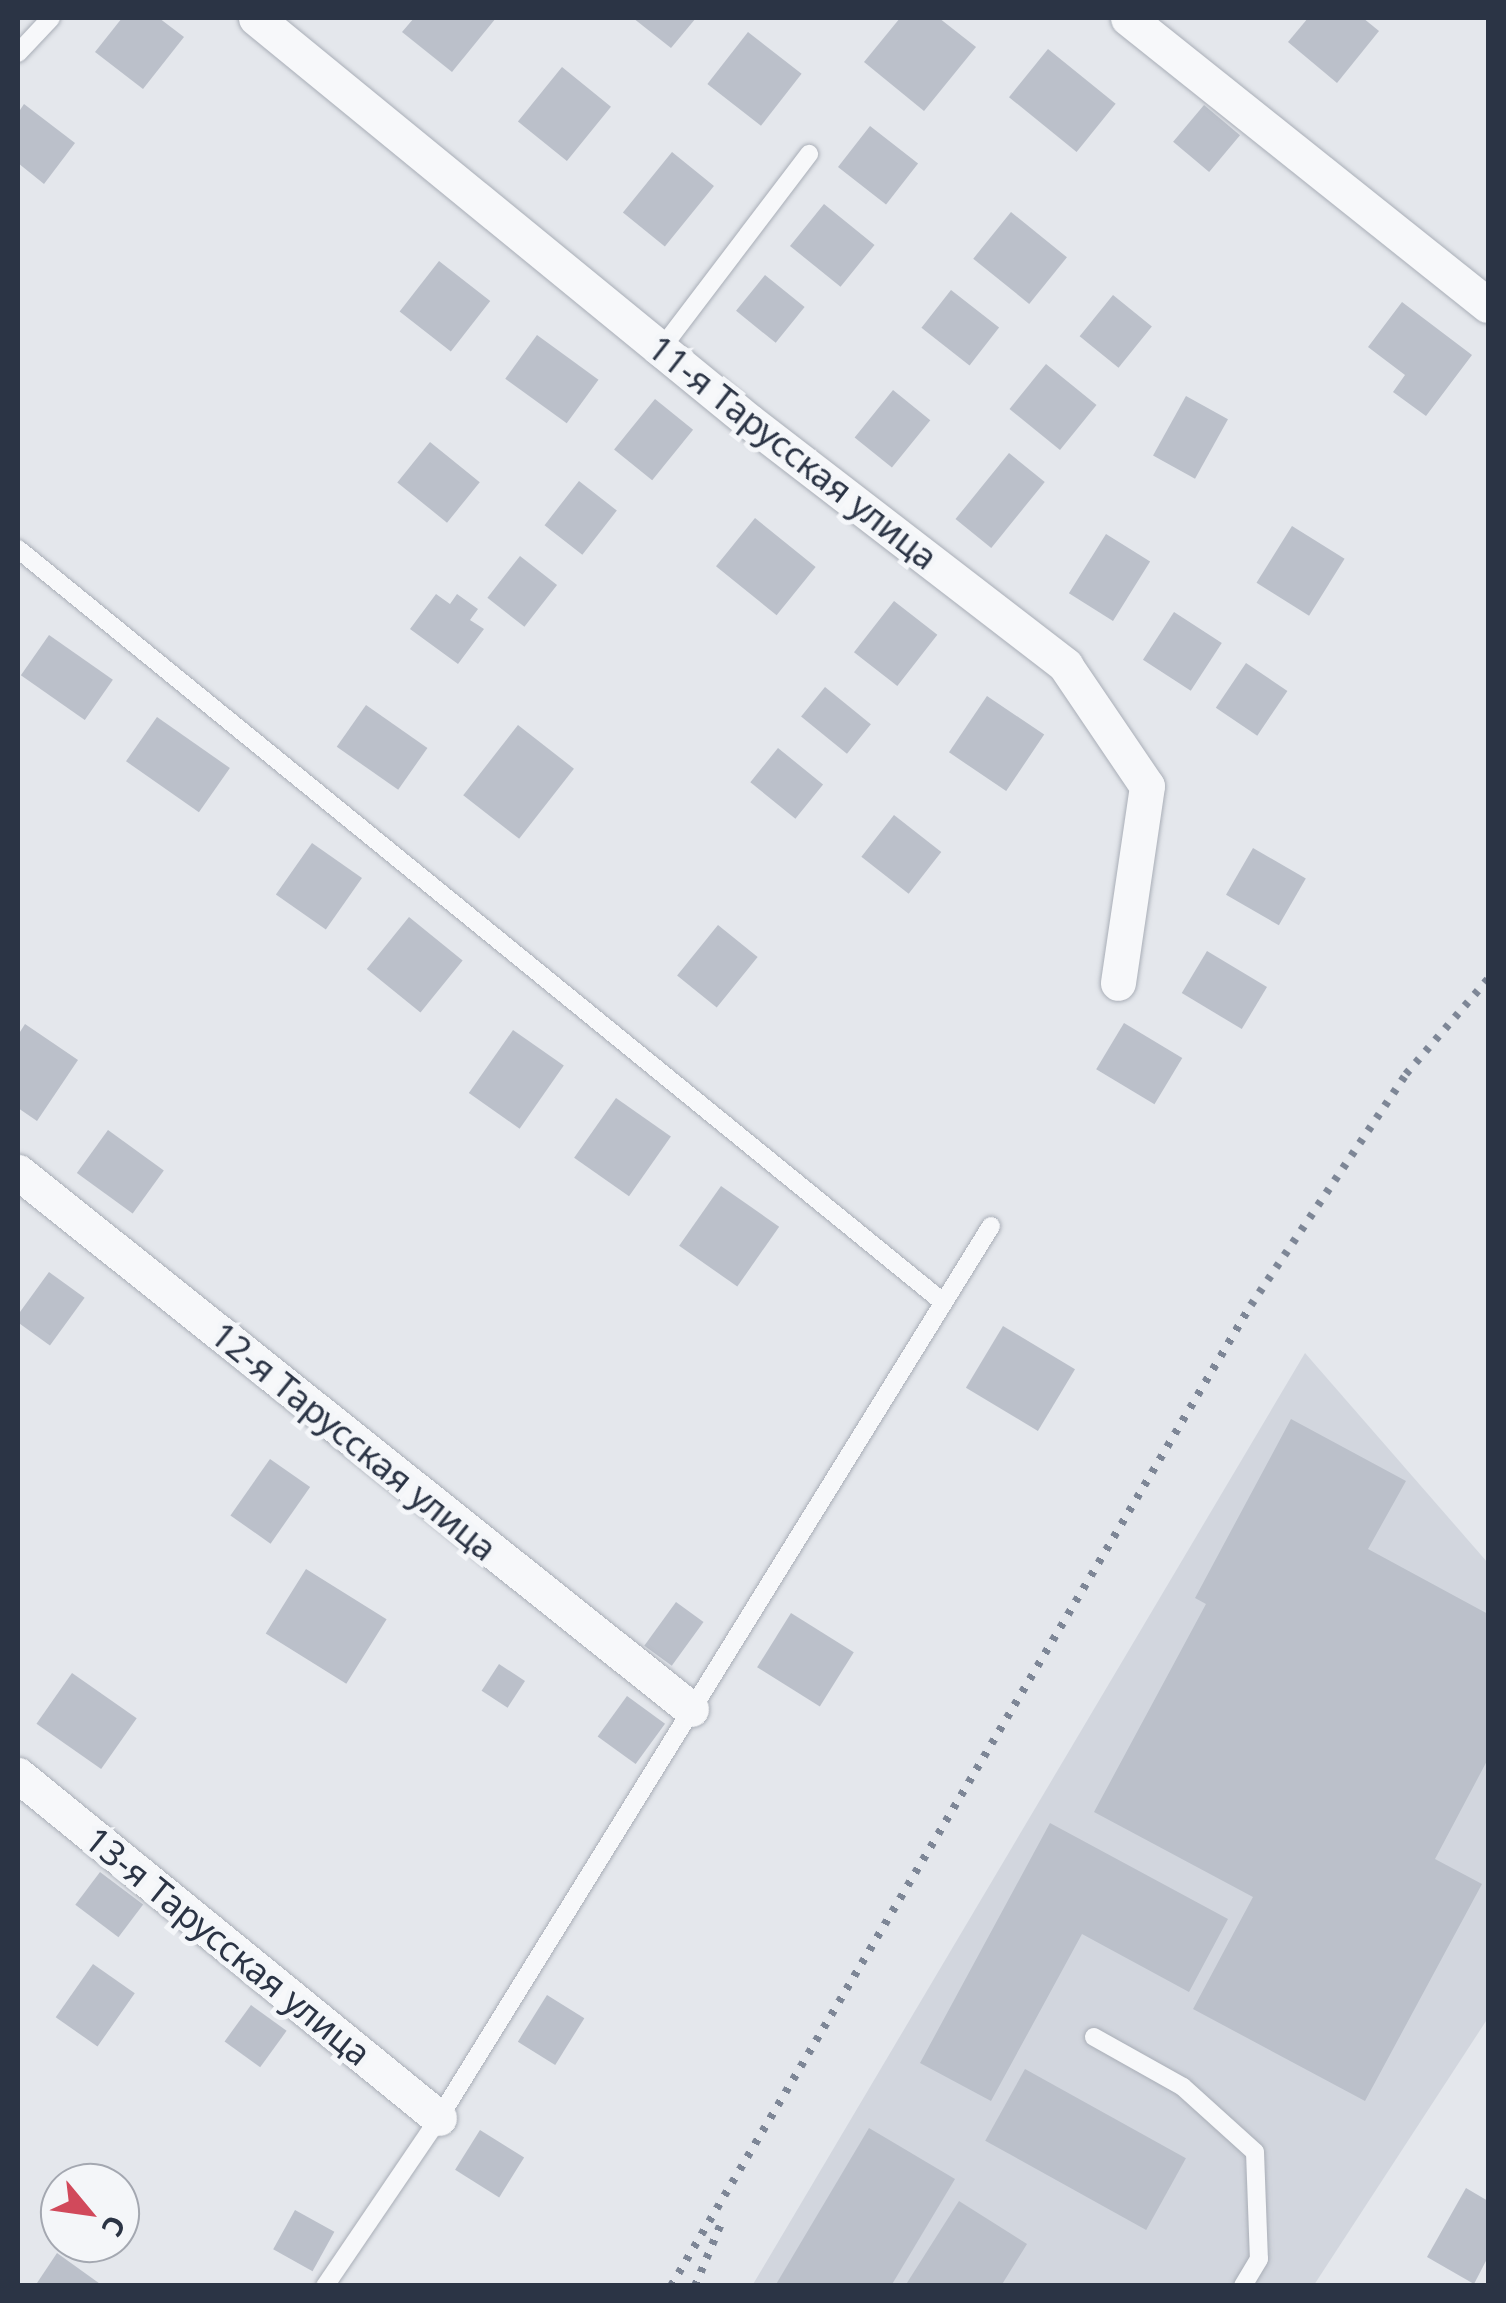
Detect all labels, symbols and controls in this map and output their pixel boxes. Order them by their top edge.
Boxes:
street label: 11-я Тарусская улица [640,326,946,578]
street label: 12-я Тарусская улица [203,1313,505,1569]
street label: 13-я Тарусская улица [77,1818,379,2074]
north arrow [40,2163,140,2263]
text: С [93,2209,135,2244]

